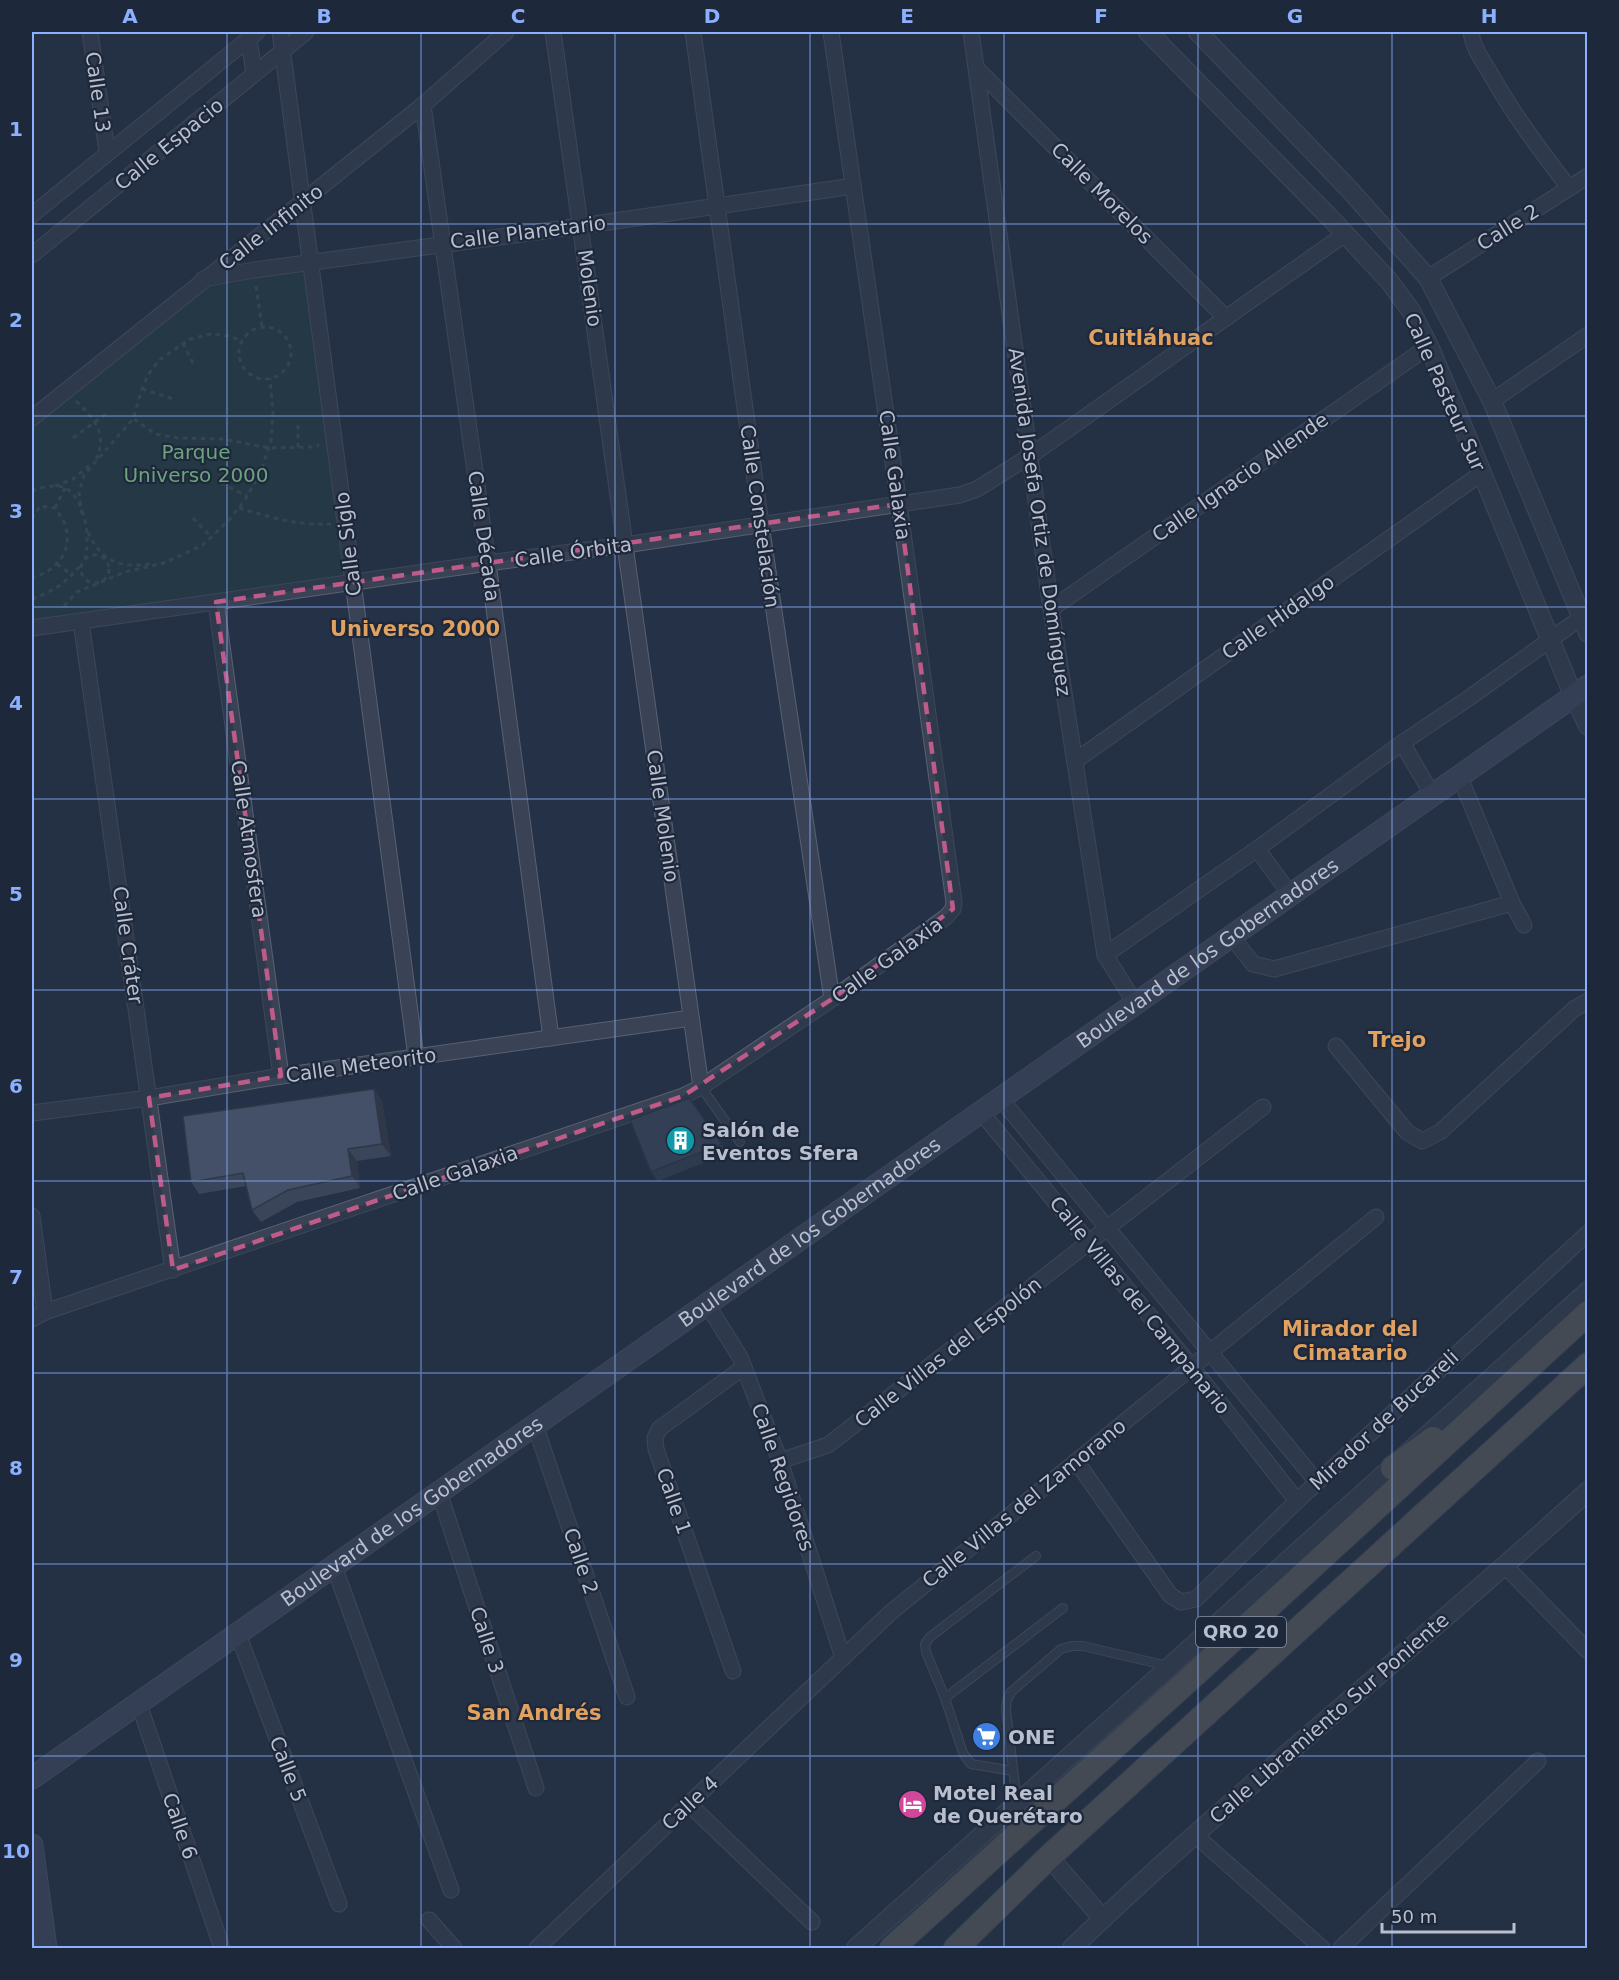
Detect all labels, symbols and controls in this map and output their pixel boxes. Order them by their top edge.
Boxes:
text: A [122,4,138,28]
text: B [316,4,332,28]
text: C [511,4,525,28]
text: D [704,4,720,28]
text: E [900,4,914,28]
text: F [1094,4,1108,28]
text: G [1287,4,1303,28]
text: H [1481,4,1497,28]
street label: Calle 13 [80,50,116,134]
street label: Calle Espacio [110,93,228,195]
text: 1 [9,117,23,141]
street label: Calle Morelos [1046,137,1158,249]
street label: Calle Infinito [214,179,328,275]
street label: Calle 2 [1472,199,1544,255]
street label: Calle Planetario [449,211,607,253]
street label: Molenio [573,248,607,328]
text: 2 [9,308,23,332]
street label: Calle Pasteur Sur [1399,309,1491,476]
district label: Cuitláhuac [1088,326,1214,350]
street label: Avenida Josefa Ortiz de Domínguez [1004,346,1076,698]
street label: Calle Ignacio Allende [1147,407,1333,547]
street label: Calle Galaxia [874,408,916,542]
street label: Calle Constelación [735,423,785,609]
park label: Parque Universo 2000 [123,440,269,487]
street label: Calle Década [463,469,505,603]
street label: Calle Siglo [330,491,366,597]
text: 3 [9,499,23,523]
street label: Calle Órbita [513,532,633,572]
street label: Calle Hidalgo [1217,569,1339,665]
district label: Universo 2000 [330,617,500,641]
text: 4 [9,691,23,715]
street label: Calle Molenio [642,748,684,884]
street label: Calle Atmosfera [226,759,272,919]
street label: Boulevard de los Gobernadores [1072,853,1343,1053]
text: 5 [9,882,23,906]
street label: Calle Cráter [108,885,148,1006]
street label: Calle Galaxia [827,912,947,1008]
district label: Trejo [1368,1028,1426,1052]
street label: Calle Meteorito [284,1043,438,1087]
text: 6 [9,1074,23,1098]
place label: Salón de Eventos Sfera [702,1118,859,1165]
building icon: Salón de Eventos Sfera [665,1125,697,1157]
street label: Boulevard de los Gobernadores [674,1132,945,1332]
street label: Calle Galaxia [389,1140,521,1206]
street label: Calle Villas del Campanario [1045,1191,1235,1419]
text: 7 [9,1265,23,1289]
street label: Calle Villas del Espolón [850,1272,1046,1432]
district label: Mirador del Cimatario [1282,1317,1418,1365]
street label: Mirador de Bucareli [1305,1345,1463,1495]
street label: Calle Regidores [746,1400,820,1554]
street label: Boulevard de los Gobernadores [276,1411,547,1612]
street label: Calle Villas del Zamorano [917,1413,1131,1593]
text: 8 [9,1456,23,1480]
street label: Calle 1 [651,1465,697,1537]
street label: Calle 2 [558,1525,604,1597]
street label: Calle 3 [465,1604,509,1676]
street label: Calle Libramiento Sur Poniente [1204,1608,1454,1828]
road number: QRO 20 [1196,1617,1286,1647]
text: 9 [9,1648,23,1672]
district label: San Andrés [467,1701,601,1725]
supermarket icon: ONE [971,1721,1003,1753]
place label: ONE [1008,1725,1055,1749]
street label: Calle 5 [264,1733,312,1805]
street label: Calle 4 [657,1771,723,1835]
place label: Motel Real de Querétaro [933,1781,1083,1828]
hotel icon: Motel Real de Querétaro [896,1789,928,1821]
street label: Calle 6 [157,1790,203,1862]
text: 10 [2,1839,30,1863]
scale bar [1382,1896,1514,1934]
text: 50 m [1391,1906,1437,1927]

